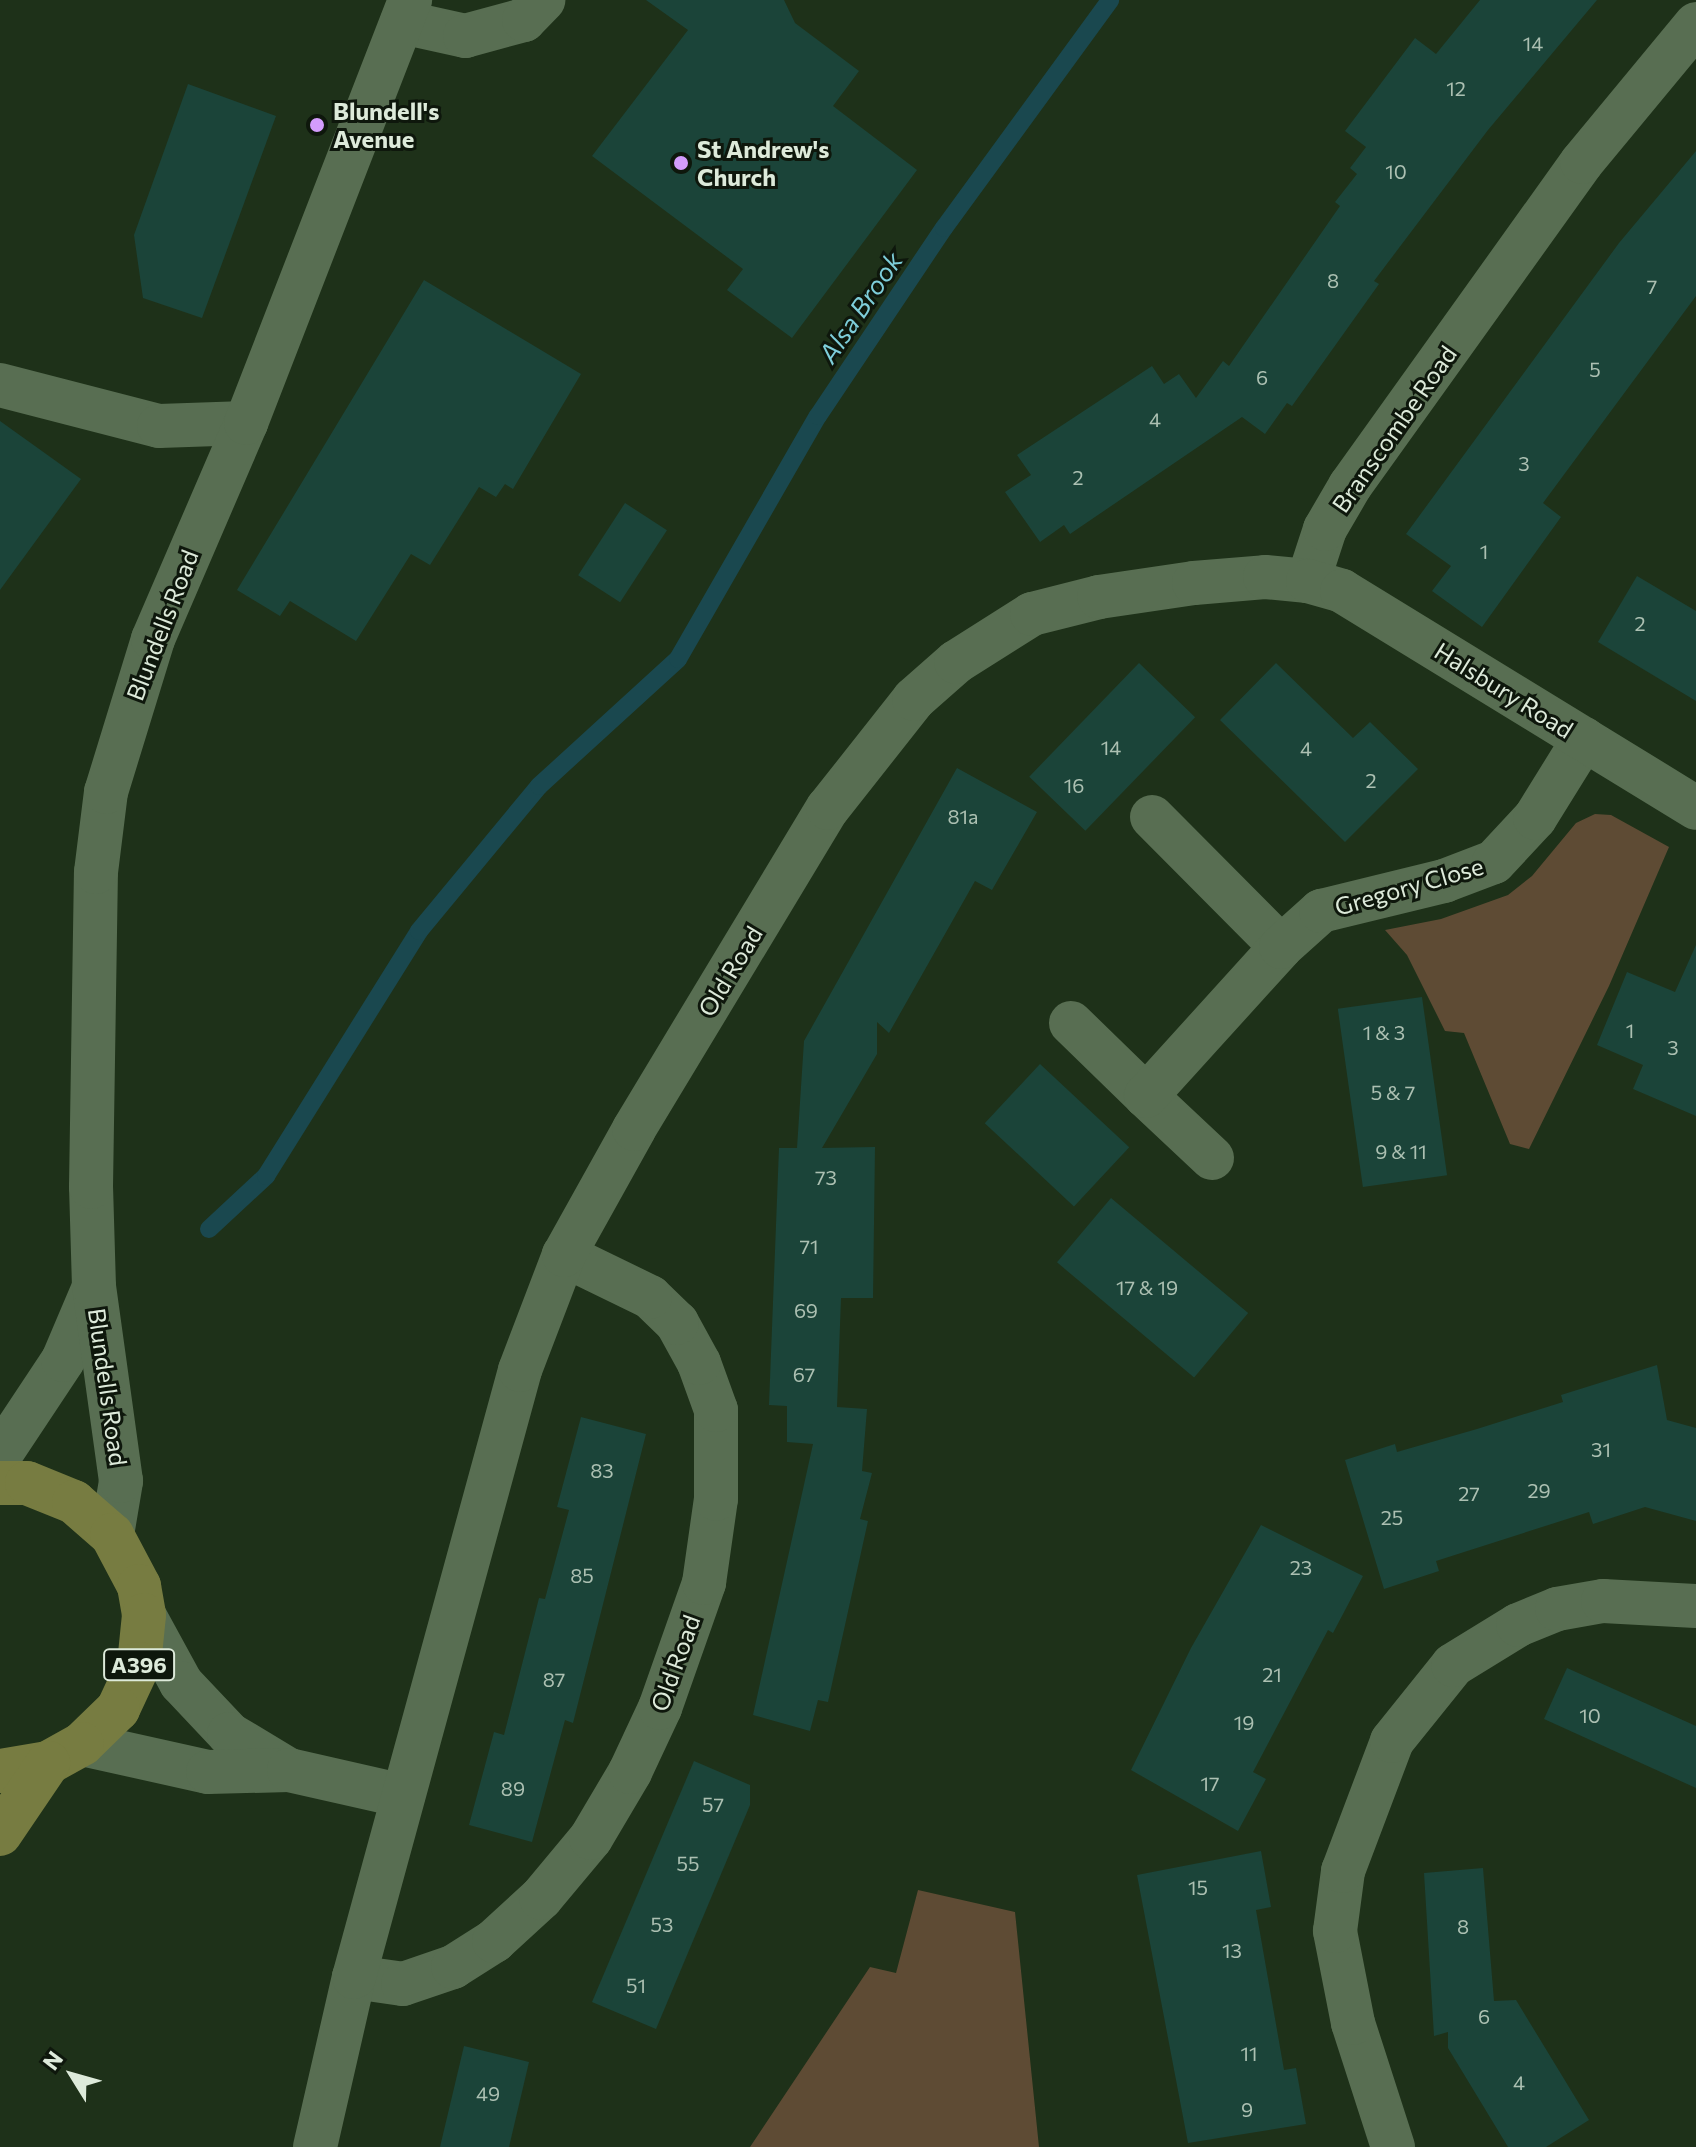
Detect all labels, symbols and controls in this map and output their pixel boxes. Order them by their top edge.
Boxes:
house number: 14 [1523,31,1543,55]
house number: 12 [1446,76,1466,100]
place label: Blundell's Avenue [333,97,439,153]
marker: Blundell's Avenue [308,116,326,134]
place label: St Andrew's Church [697,135,829,191]
marker: St Andrew's Church [672,154,690,172]
house number: 10 [1385,159,1407,183]
water label: Alsa Brook [812,246,908,368]
house number: 8 [1327,268,1339,292]
house number: 7 [1647,274,1657,298]
street label: Branscombe Road [1326,340,1462,518]
house number: 5 [1589,357,1601,381]
house number: 6 [1256,365,1268,389]
house number: 4 [1149,407,1161,431]
house number: 3 [1518,451,1530,475]
house number: 2 [1072,465,1084,489]
house number: 1 [1480,539,1488,563]
street label: Blundells Road [120,546,204,704]
house number: 2 [1634,611,1646,635]
street label: Halsbury Road [1429,636,1579,744]
house number: 14 [1101,735,1121,759]
house number: 4 [1300,736,1312,760]
house number: 2 [1365,768,1377,792]
house number: 16 [1064,773,1084,797]
house number: 81a [947,804,979,828]
street label: Gregory Close [1331,851,1487,921]
street label: Old Road [692,921,768,1021]
house number: 1 [1626,1018,1634,1042]
house number: 1 & 3 [1363,1020,1405,1044]
house number: 3 [1667,1035,1679,1059]
house number: 5 & 7 [1371,1080,1415,1104]
house number: 9 & 11 [1375,1139,1427,1163]
house number: 73 [815,1165,837,1189]
house number: 71 [799,1234,819,1258]
house number: 17 & 19 [1116,1275,1178,1299]
house number: 69 [794,1298,818,1322]
street label: Blundells Road [83,1306,133,1468]
house number: 67 [793,1362,815,1386]
house number: 31 [1591,1437,1611,1461]
house number: 83 [590,1458,614,1482]
house number: 29 [1527,1478,1551,1502]
house number: 27 [1458,1481,1480,1505]
house number: 25 [1381,1505,1403,1529]
house number: 23 [1290,1555,1312,1579]
house number: 85 [570,1563,594,1587]
street label: Old Road [644,1611,706,1715]
road number: A396 [103,1647,175,1683]
house number: 21 [1262,1662,1282,1686]
house number: 87 [543,1667,565,1691]
house number: 10 [1579,1703,1601,1727]
house number: 19 [1234,1710,1254,1734]
house number: 17 [1200,1771,1220,1795]
house number: 89 [501,1776,525,1800]
house number: 57 [702,1792,724,1816]
house number: 55 [677,1851,699,1875]
house number: 15 [1188,1875,1208,1899]
house number: 53 [651,1912,673,1936]
house number: 8 [1457,1914,1469,1938]
house number: 13 [1222,1938,1242,1962]
house number: 51 [626,1973,646,1997]
house number: 6 [1478,2004,1490,2028]
north arrow [32,2035,112,2115]
house number: 11 [1240,2041,1258,2065]
text: N [37,2046,68,2075]
house number: 4 [1513,2070,1525,2094]
house number: 49 [476,2081,500,2105]
house number: 9 [1241,2097,1253,2121]

